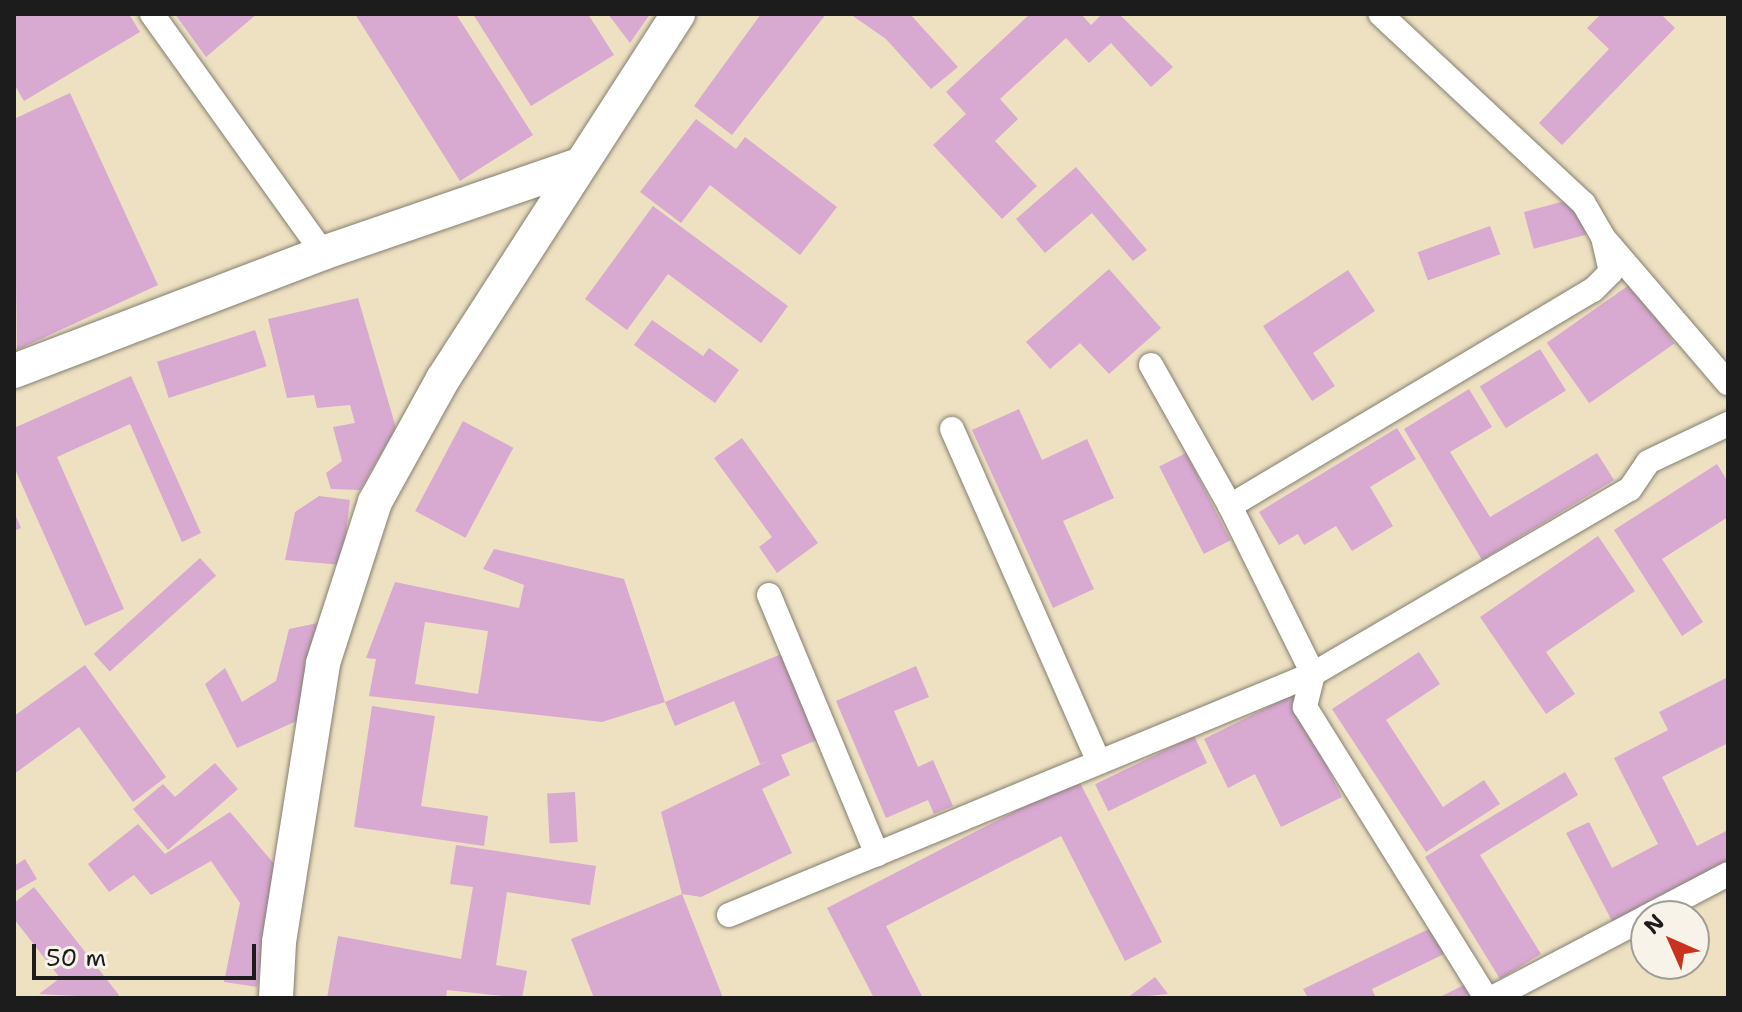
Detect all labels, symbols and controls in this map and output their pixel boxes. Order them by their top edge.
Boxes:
north arrow [1630,900,1710,980]
text: N [1638,908,1671,941]
scale bar [36,928,260,978]
text: 50 m [46,942,106,974]

